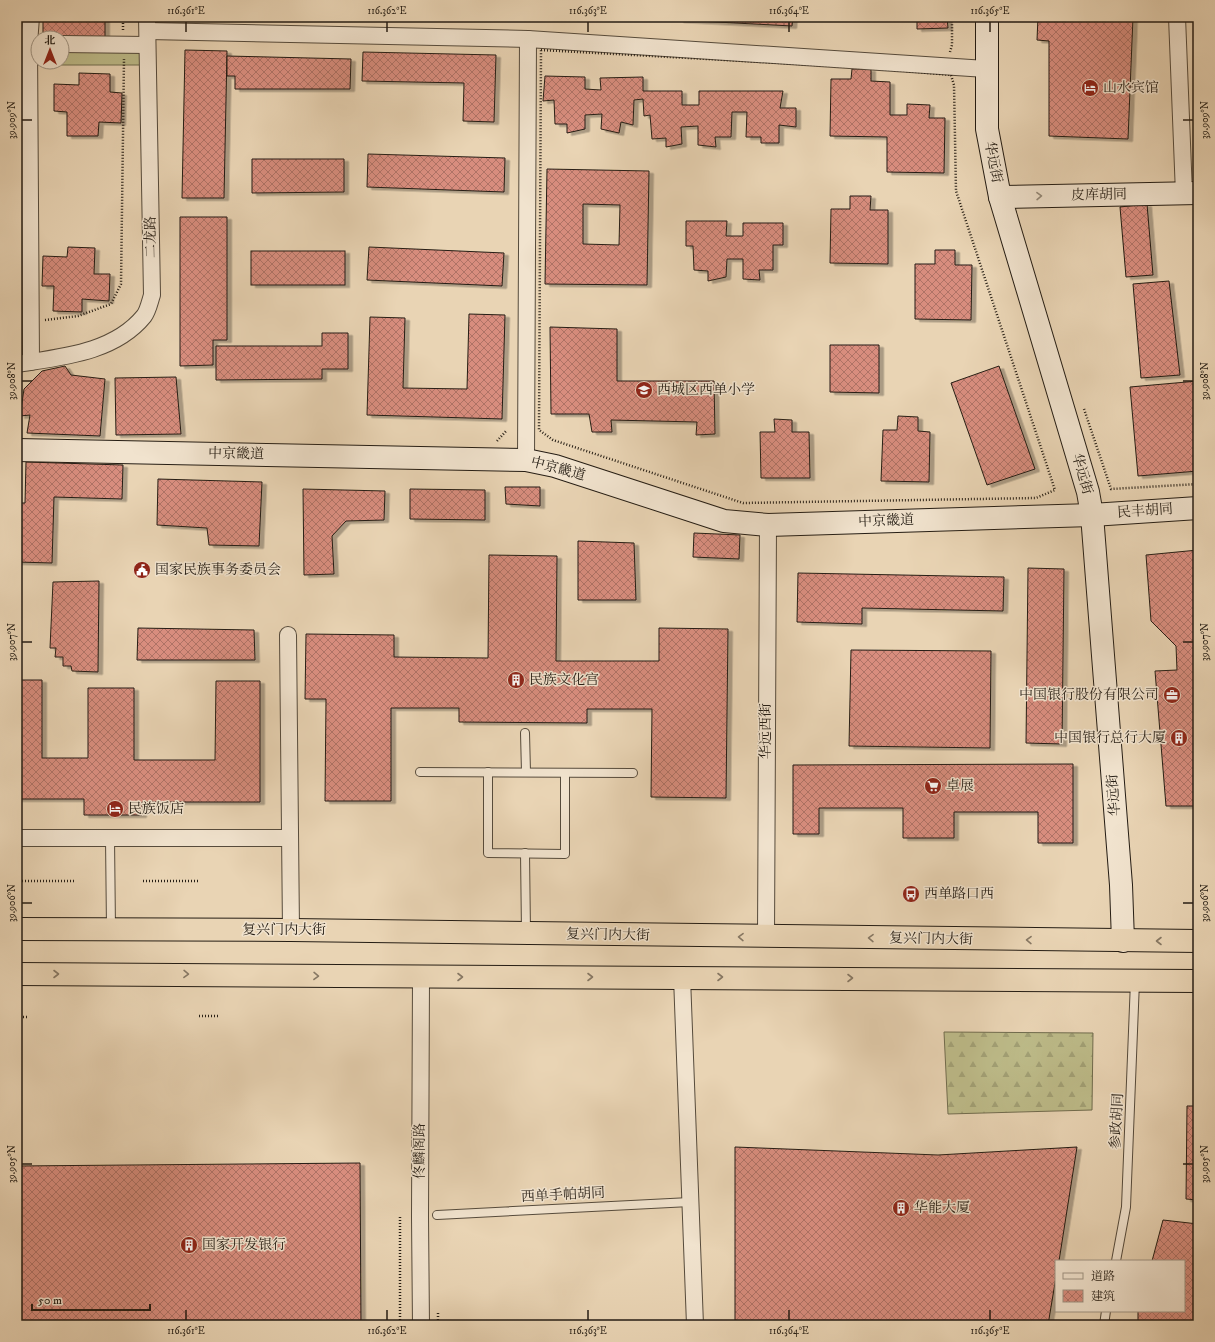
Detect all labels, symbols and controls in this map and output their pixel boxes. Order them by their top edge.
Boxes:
text: 116.361°E [167,5,205,17]
text: 116.362°E [367,5,407,17]
text: 116.363°E [569,5,607,17]
text: 116.364°E [769,5,809,17]
text: 116.365°E [970,5,1010,17]
north arrow [30,30,70,70]
text: 北 [45,34,56,48]
hotel icon: 山水宾馆 [1080,78,1100,98]
place label: 山水宾馆 [1103,79,1159,97]
text: 39.909°N [6,101,18,139]
text: 39.909°N [1199,101,1211,139]
street label: 华远街 [980,140,1006,184]
street label: 皮库胡同 [1071,186,1127,204]
one-way arrow [1036,192,1042,200]
street label: 二龙路 [142,216,160,258]
text: 39.908°N [6,362,18,400]
text: 39.908°N [1199,362,1211,400]
school or university icon: 西城区西单小学 [634,380,654,400]
place label: 西城区西单小学 [657,381,755,399]
street label: 中京畿道 [208,445,264,463]
street label: 华远街 [1068,451,1096,497]
street label: 中京畿道 [529,453,587,485]
street label: 民丰胡同 [1116,500,1174,522]
street label: 中京畿道 [858,511,914,531]
public building icon: 国家民族事务委员会 [132,560,152,580]
place label: 国家民族事务委员会 [155,561,281,579]
text: 39.907°N [6,623,18,661]
text: 39.907°N [1199,623,1211,661]
building icon: 民族文化宫 [506,670,526,690]
place label: 民族文化宫 [529,671,599,689]
office icon: 中国银行股份有限公司 [1162,685,1182,705]
place label: 中国银行股份有限公司 [1019,686,1159,704]
street label: 华远西街 [757,703,775,759]
building icon: 中国银行总行大厦 [1169,728,1189,748]
place label: 中国银行总行大厦 [1054,729,1166,747]
street label: 华远街 [1104,773,1124,817]
supermarket icon: 卓展 [923,776,943,796]
place label: 卓展 [946,777,974,795]
hotel icon: 民族饭店 [105,799,125,819]
place label: 民族饭店 [128,800,184,818]
text: 39.906°N [6,884,18,922]
bus stop icon: 西单路口西 [901,884,921,904]
text: 39.906°N [1199,884,1211,922]
place label: 西单路口西 [924,885,994,903]
street label: 复兴门内大街 [242,921,326,939]
street label: 复兴门内大街 [566,925,650,945]
street label: 复兴门内大街 [889,929,973,949]
one-way arrow [738,933,744,941]
one-way arrow [868,934,874,942]
one-way arrow [1026,936,1032,944]
one-way arrow [1156,937,1162,945]
one-way arrow [53,970,59,978]
one-way arrow [183,970,189,978]
one-way arrow [313,972,319,980]
one-way arrow [457,973,463,981]
one-way arrow [587,973,593,981]
one-way arrow [717,973,723,982]
one-way arrow [847,974,853,982]
street label: 参政胡同 [1107,1093,1127,1149]
street label: 佟麟阁路 [411,1123,429,1179]
text: 39.905°N [6,1145,18,1183]
text: 39.905°N [1199,1145,1211,1183]
street label: 西单手帕胡同 [521,1184,605,1206]
building icon: 华能大厦 [891,1198,911,1218]
place label: 华能大厦 [914,1199,970,1217]
building icon: 国家开发银行 [179,1235,199,1255]
place label: 国家开发银行 [202,1236,286,1254]
legend [1055,1260,1185,1312]
text: 道路 [1091,1269,1115,1284]
scale bar [32,1286,150,1312]
text: 建筑 [1091,1289,1115,1304]
text: 50 m [38,1293,62,1308]
text: 116.361°E [167,1325,205,1337]
text: 116.362°E [367,1325,407,1337]
text: 116.363°E [569,1325,607,1337]
text: 116.364°E [769,1325,809,1337]
text: 116.365°E [970,1325,1010,1337]

